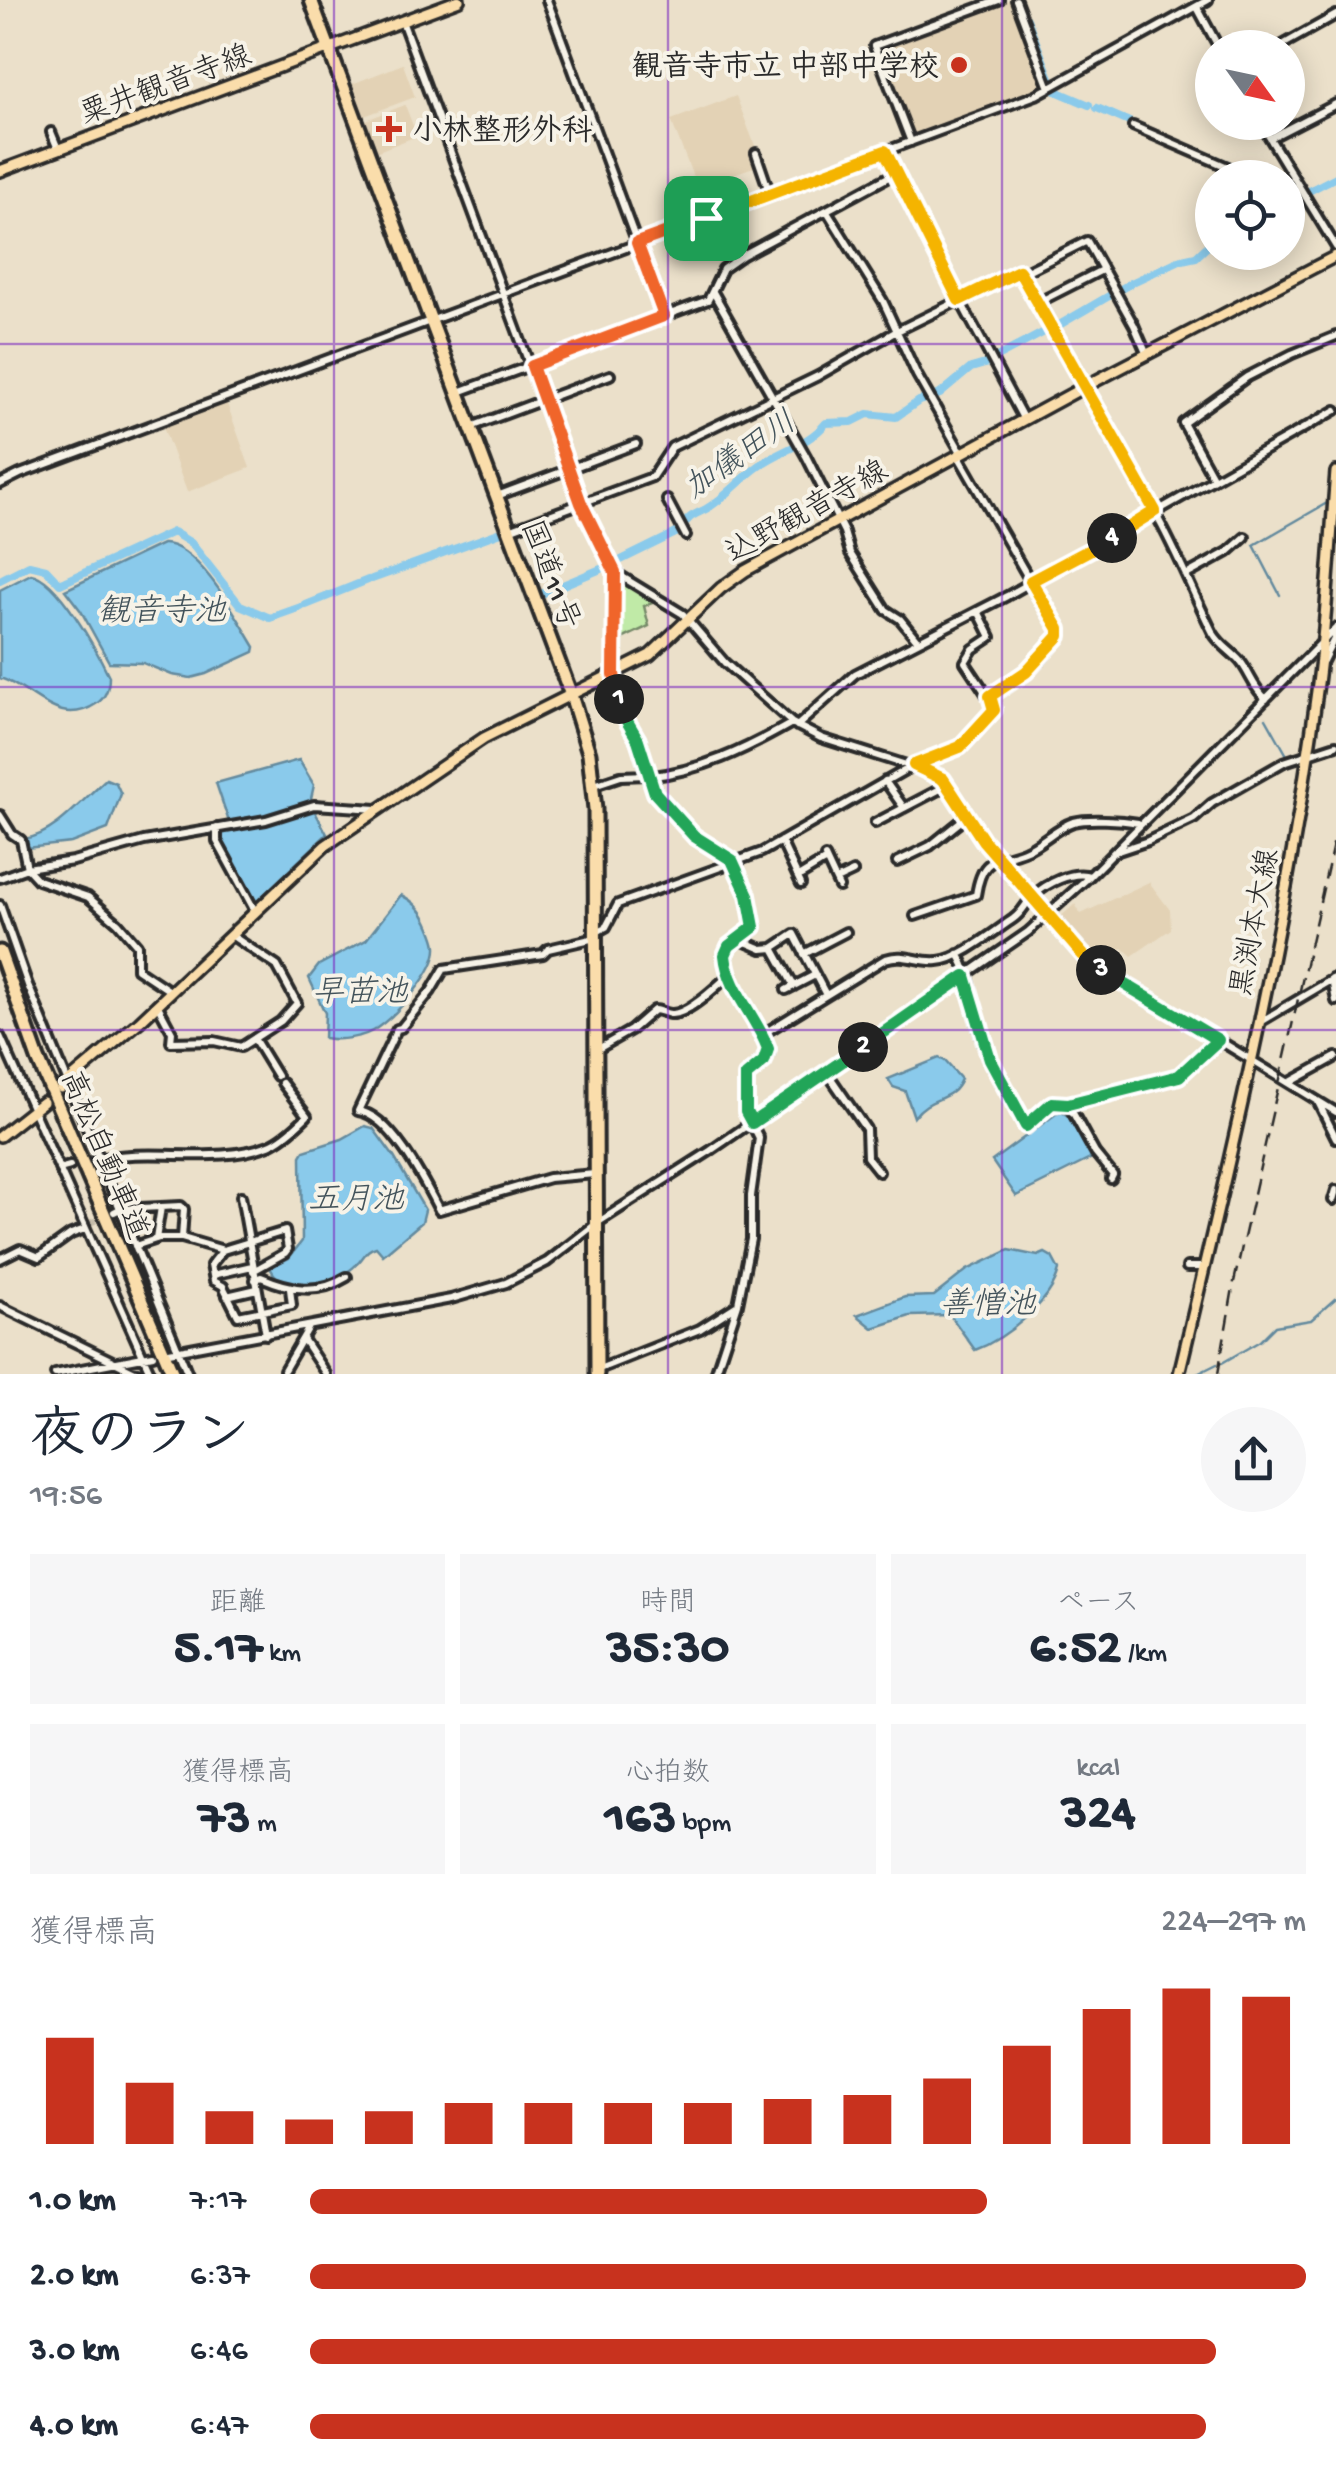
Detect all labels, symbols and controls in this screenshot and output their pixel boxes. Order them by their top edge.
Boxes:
north arrow [1195,30,1305,140]
map controls [1195,30,1305,270]
street label: 粟井観音寺線 [75,38,257,134]
place label: 観音寺市立 中部中学校 [632,49,939,87]
marker: 観音寺市立 中部中学校 [948,54,970,76]
place label: 小林整形外科 [412,114,592,151]
marker: 小林整形外科 [376,116,402,142]
button: locate [1195,160,1305,270]
pin [664,176,749,261]
icon: arrive [679,191,734,246]
water label: 加儀田川 [678,404,805,509]
street label: 込野観音寺線 [720,453,895,573]
pin: 4 [1087,513,1137,563]
street label: 国道11号 [511,516,586,635]
text: 4 [1105,521,1119,554]
water label: 観音寺池 [98,594,227,633]
pin: 1 [594,674,644,724]
text: 1 [613,682,625,715]
street label: 黒渕本大線 [1224,846,1289,1000]
pin: 3 [1076,945,1126,995]
text: 3 [1094,953,1108,986]
water label: 早苗池 [312,975,409,1014]
pin: 2 [838,1022,888,1072]
text: 2 [856,1030,870,1063]
street label: 高松自動車道 [51,1065,155,1245]
water label: 五月池 [308,1182,405,1221]
water label: 善憎池 [940,1287,1037,1326]
button: share [1201,1407,1306,1512]
text: 夜のラン [30,1408,250,1472]
text: 19:56 [30,1478,102,1516]
text: 距離 [210,1588,266,1621]
text: 時間 [640,1588,696,1621]
text: ペース [1057,1588,1139,1621]
text: 5.17 [174,1621,262,1680]
text: 35:30 [607,1621,729,1680]
text: 6:52 [1030,1621,1121,1680]
text: km [262,1638,301,1671]
text: /km [1121,1638,1167,1671]
text: kcal [1076,1753,1120,1786]
text: 獲得標高 [182,1758,294,1791]
text: 心拍数 [626,1758,710,1791]
text: 324 [1061,1786,1135,1845]
text: 73 [198,1791,250,1850]
text: 163 [605,1791,676,1850]
text: m [250,1808,277,1841]
text: bpm [676,1808,731,1841]
text: 224–297 m [1161,1904,1306,1942]
text: 獲得標高 [30,1916,158,1954]
text: 1.0 km [30,2183,116,2221]
text: 7:17 [190,2183,246,2221]
text: 2.0 km [30,2258,118,2296]
text: 6:37 [190,2258,250,2296]
text: 3.0 km [30,2333,119,2371]
text: 6:46 [190,2333,248,2371]
text: 4.0 km [30,2408,118,2446]
text: 6:47 [190,2408,248,2446]

